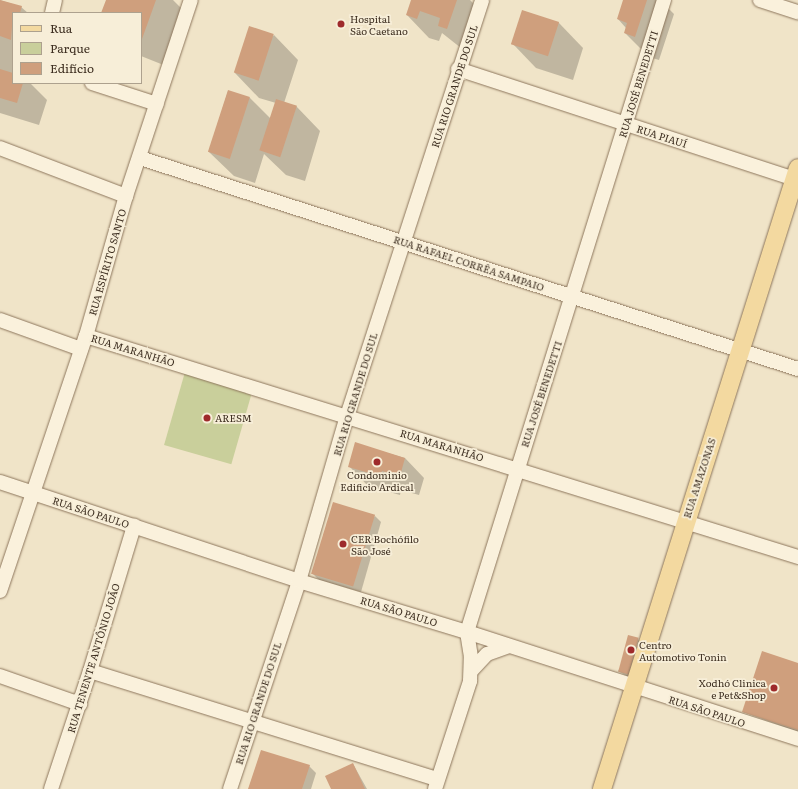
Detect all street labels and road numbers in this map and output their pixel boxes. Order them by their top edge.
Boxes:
street label: RUA RIO GRANDE DO SUL [428,23,480,149]
street label: RUA JOSÉ BENEDETTI [616,29,660,139]
street label: RUA PIAUÍ [635,122,689,150]
street label: RUA ESPÍRITO SANTO [86,207,128,317]
street label: RUA RAFAEL CORRÊA SAMPAIO [392,233,546,293]
street label: RUA RIO GRANDE DO SUL [330,331,380,457]
street label: RUA MARANHÃO [90,332,176,368]
street label: RUA JOSÉ BENEDETTI [518,339,564,449]
street label: RUA MARANHÃO [399,427,485,463]
street label: RUA AMAZONAS [680,436,718,520]
street label: RUA SÃO PAULO [51,494,131,530]
street label: RUA TENENTE ANTÔNIO JOÃO [64,582,122,734]
street label: RUA SÃO PAULO [359,594,439,628]
street label: RUA RIO GRANDE DO SUL [232,640,284,766]
street label: RUA SÃO PAULO [667,693,747,729]

